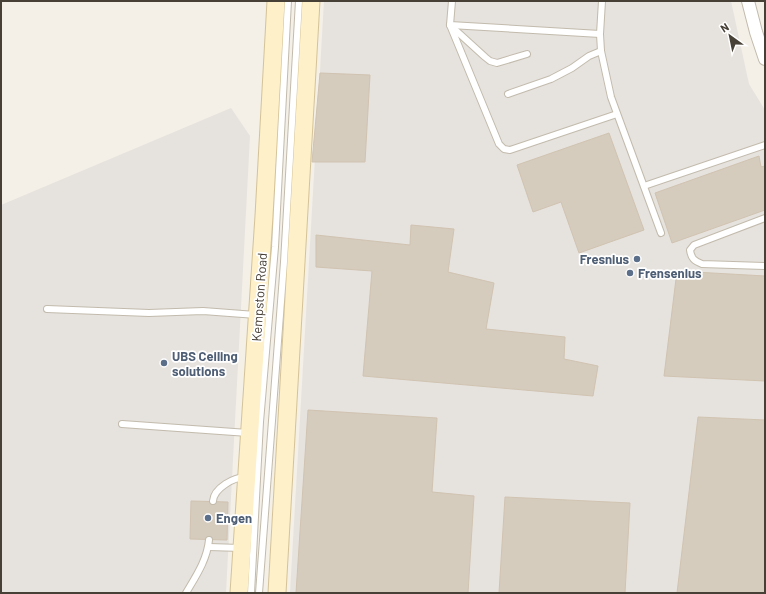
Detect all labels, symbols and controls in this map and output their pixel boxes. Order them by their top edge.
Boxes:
north arrow [710,16,750,56]
text: N [718,20,731,35]
place label: Fresnius [580,251,629,267]
street label: Kempston Road [248,252,270,342]
marker: Fresnius [632,254,642,264]
place label: Frensenius [638,265,702,281]
marker: Frensenius [625,268,635,278]
place label: UBS Ceiling solutions [172,348,238,379]
marker: UBS Ceiling solutions [159,358,169,368]
place label: Engen [216,510,252,526]
marker: Engen [203,513,213,523]

